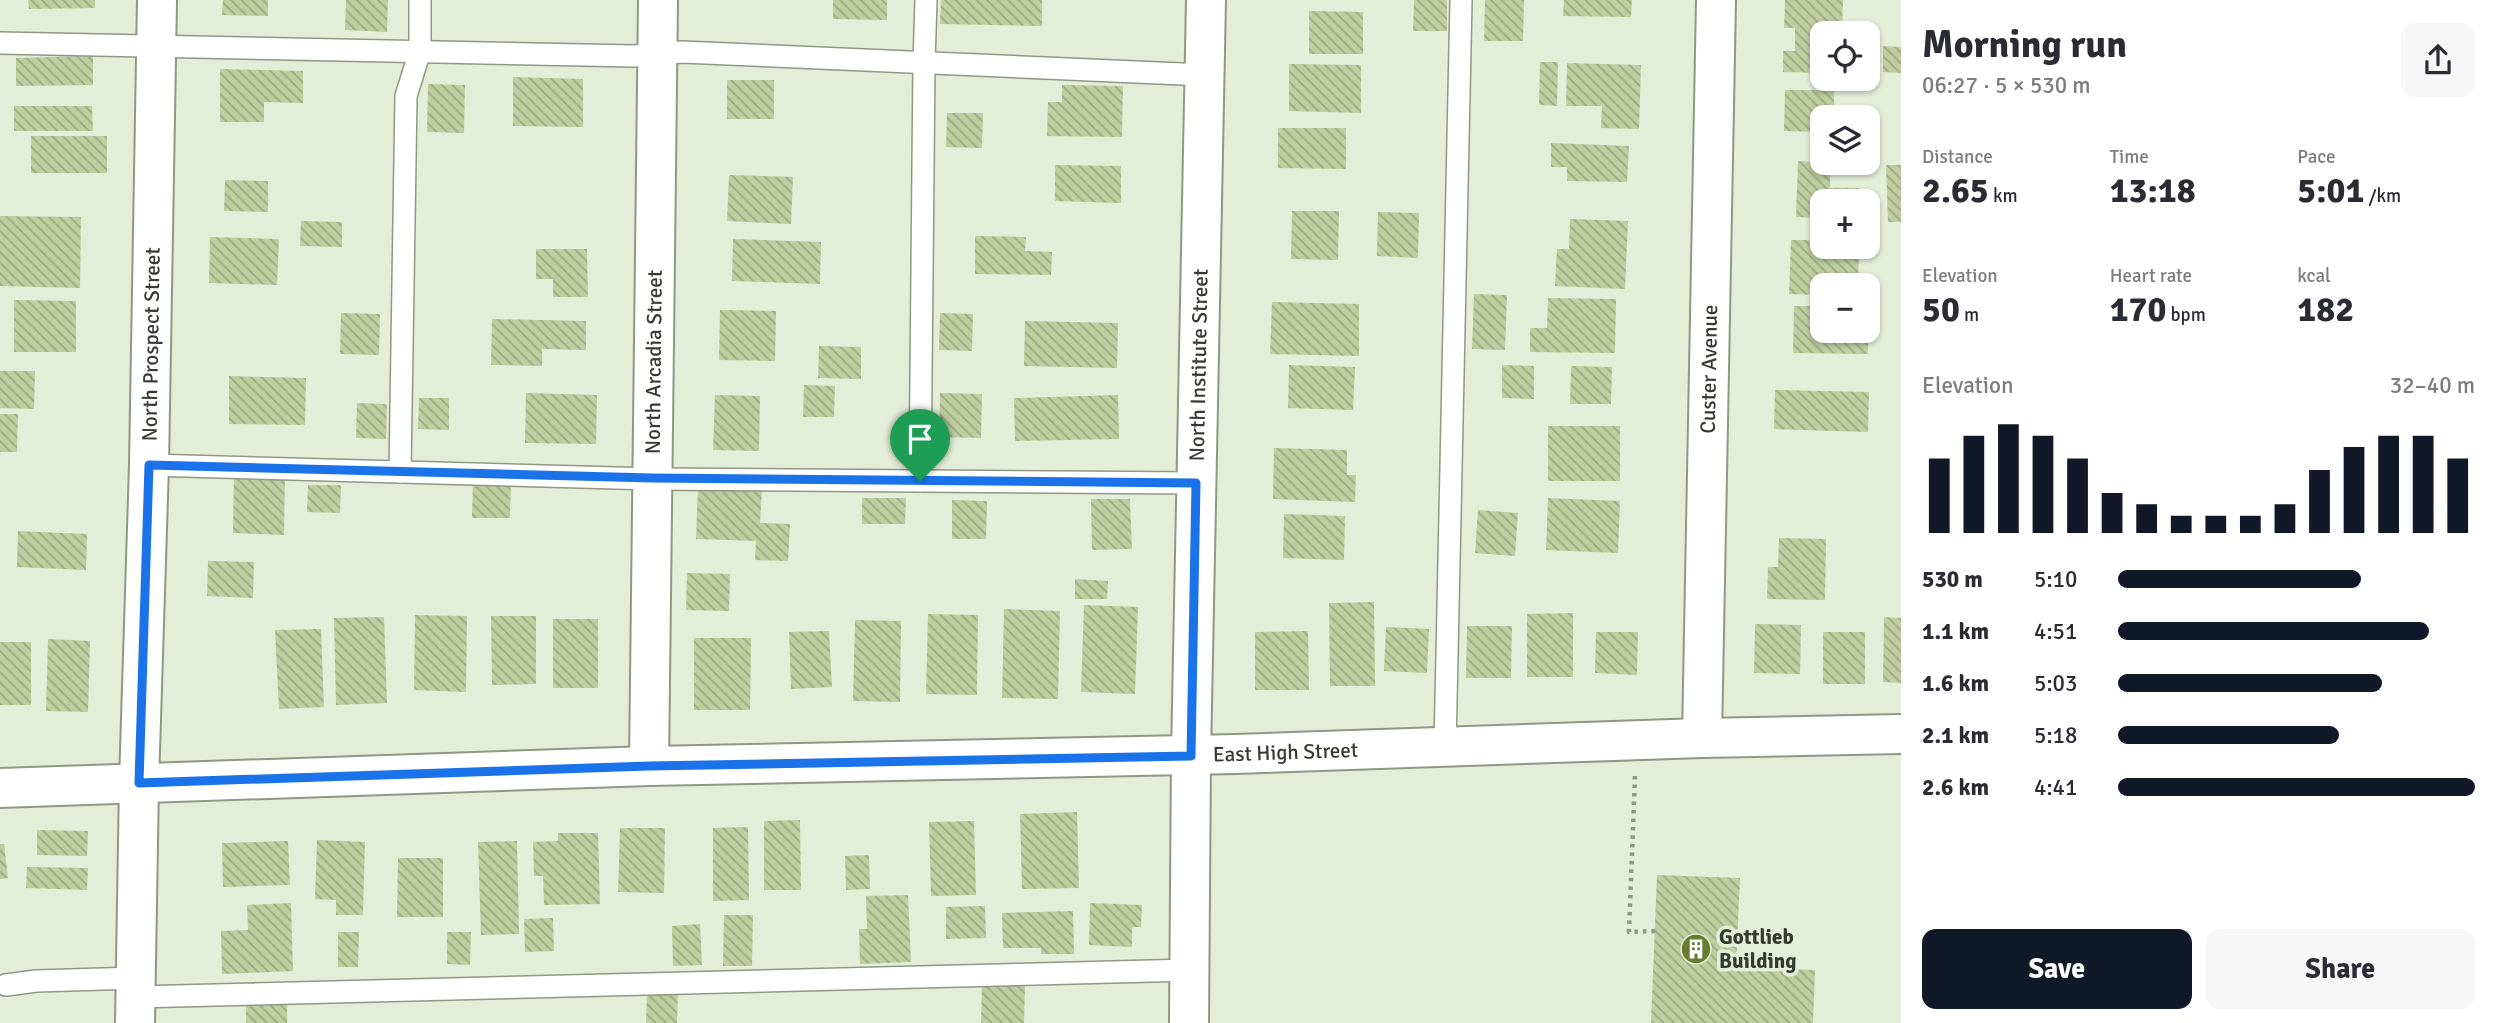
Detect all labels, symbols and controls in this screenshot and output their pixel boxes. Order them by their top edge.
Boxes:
map controls [1810,21,1880,343]
button: locate [1810,21,1880,91]
text: Morning run [1922,21,2127,68]
button: share [2401,23,2475,97]
text: 06:27 · 5 × 530 m [1922,71,2091,100]
button: layers [1810,105,1880,175]
text: Distance [1922,145,1993,169]
text: Time [2110,145,2149,169]
text: Pace [2297,145,2336,169]
text: 2.65 [1922,169,1989,212]
text: 13:18 [2110,169,2196,212]
text: 5:01 [2297,169,2364,212]
text: km [1989,184,2018,208]
text: /km [2364,184,2401,208]
button: + [1810,189,1880,259]
street label: North Prospect Street [136,247,166,441]
text: Elevation [1922,264,1998,288]
text: Heart rate [2110,264,2192,288]
text: kcal [2297,264,2331,288]
street label: North Institute Street [1184,269,1214,462]
street label: North Arcadia Street [640,270,668,454]
button: − [1810,273,1880,343]
text: 50 [1922,288,1960,331]
text: 170 [2110,288,2166,331]
text: 182 [2297,288,2354,331]
text: m [1960,303,1979,327]
text: bpm [2166,303,2206,327]
street label: Custer Avenue [1695,304,1723,434]
text: Elevation [1922,371,2014,400]
text: 32–40 m [2390,371,2475,400]
pin [890,409,950,481]
icon: arrive [901,420,939,458]
text: 530 m [1922,565,1983,594]
text: 5:10 [2034,565,2077,594]
text: 1.1 km [1922,617,1989,646]
text: 4:51 [2034,617,2077,646]
text: 1.6 km [1922,669,1989,698]
text: 5:03 [2034,669,2077,698]
text: 2.1 km [1922,721,1989,750]
text: 5:18 [2034,721,2077,750]
street label: East High Street [1213,737,1359,767]
text: 2.6 km [1922,773,1989,802]
text: 4:41 [2034,773,2077,802]
place label: Gottlieb Building [1719,924,1796,974]
button: Save [1922,929,2192,1009]
button: Share [2206,929,2475,1009]
building icon: Gottlieb Building [1679,932,1713,966]

